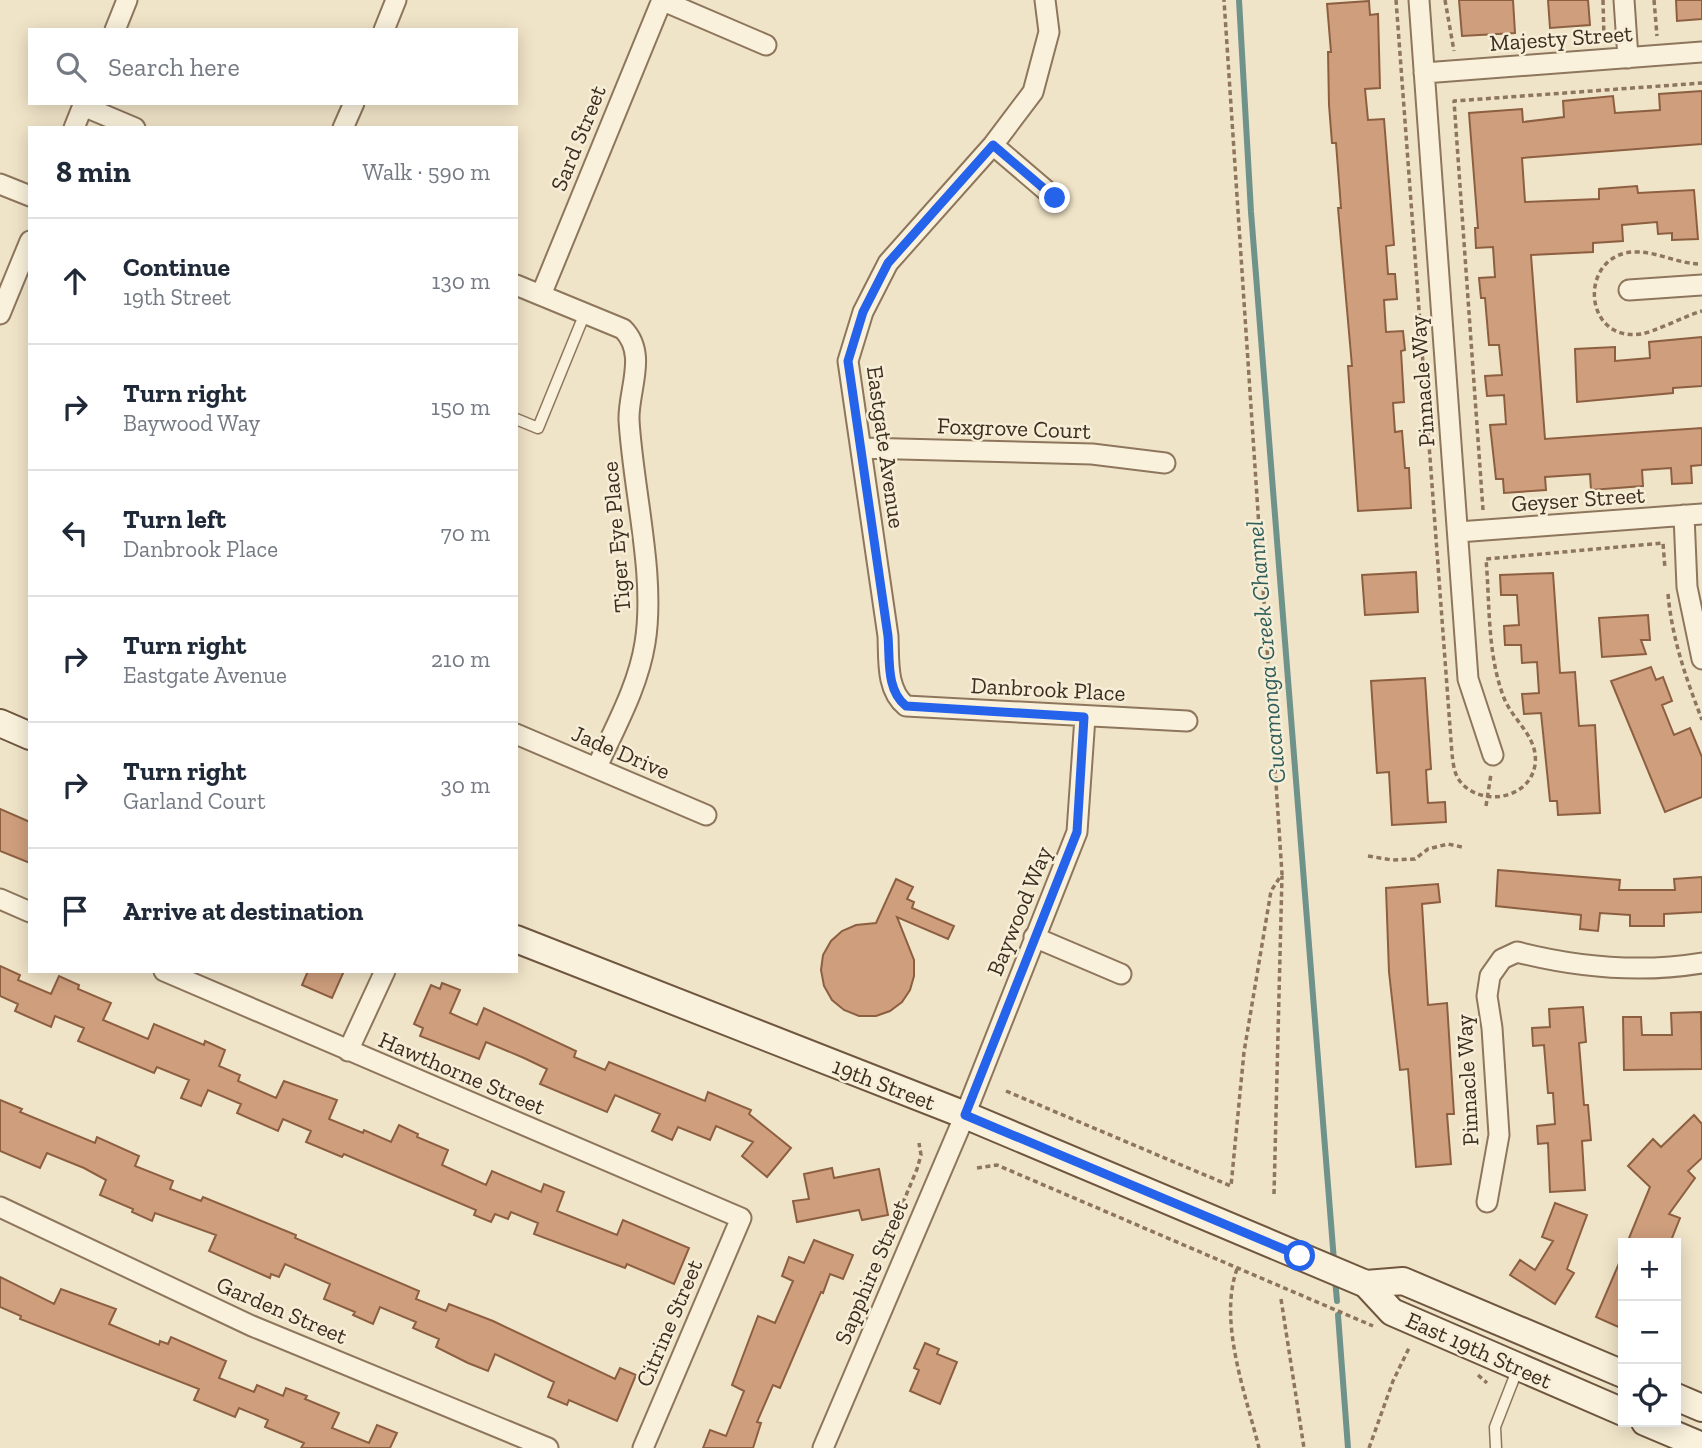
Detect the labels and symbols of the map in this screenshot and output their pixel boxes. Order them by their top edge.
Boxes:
street label: Majesty Street [1488,19,1634,57]
street label: Sard Street [544,81,612,195]
route end [1039,182,1070,213]
street label: Pinnacle Way [1403,314,1441,448]
street label: Eastgate Avenue [861,364,911,530]
street label: Foxgrove Court [937,411,1092,445]
street label: Tiger Eye Place [595,460,637,614]
street label: Geyser Street [1510,480,1646,518]
water label: Cucamonga Creek Channel [1240,519,1291,785]
street label: Danbrook Place [970,671,1126,707]
street label: Jade Drive [568,719,674,785]
street label: Baywood Way [980,842,1058,980]
street label: Pinnacle Way [1450,1013,1484,1147]
street label: Hawthorne Street [375,1025,550,1121]
street label: 19th Street [829,1052,940,1117]
street label: Sapphire Street [828,1195,914,1348]
route start [1284,1240,1315,1271]
street label: Citrine Street [630,1255,709,1391]
street label: Garden Street [213,1270,352,1350]
street label: East 19th Street [1402,1305,1557,1395]

